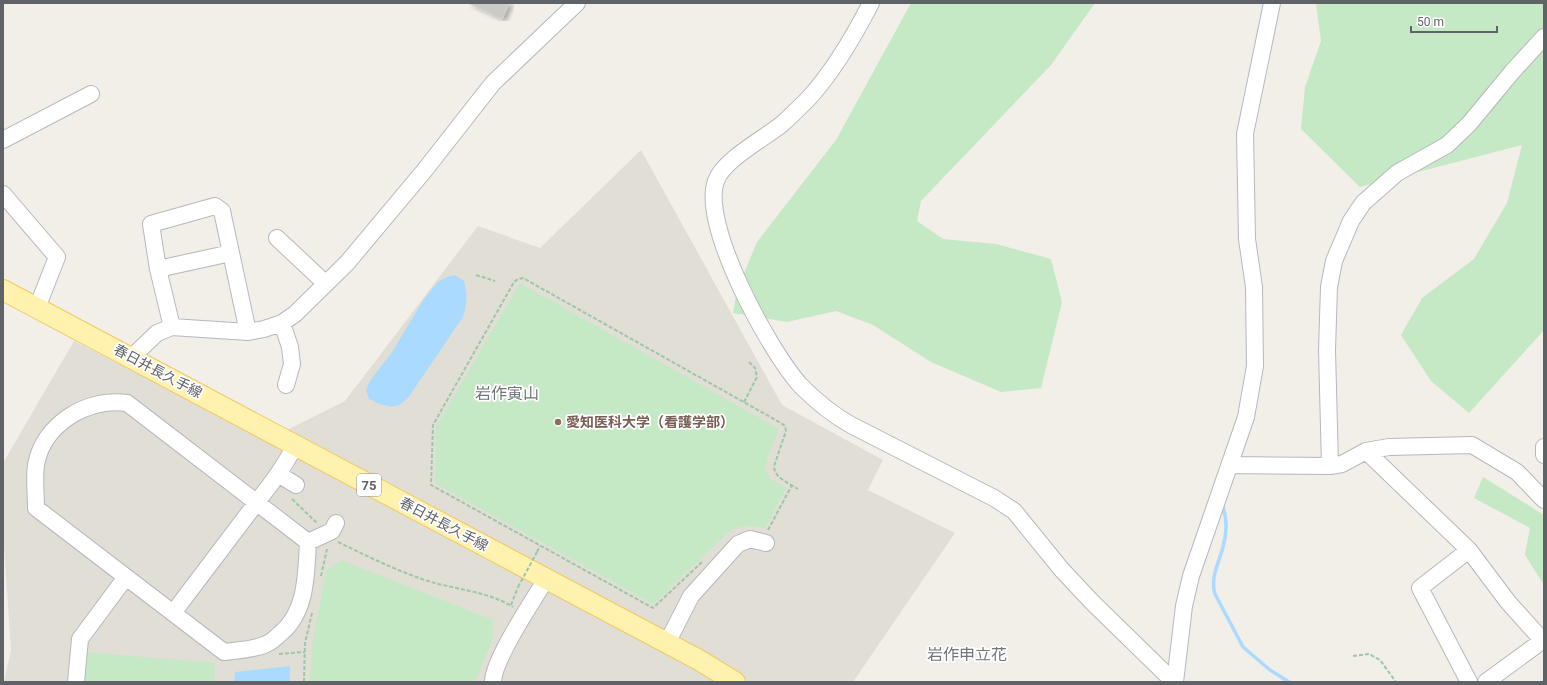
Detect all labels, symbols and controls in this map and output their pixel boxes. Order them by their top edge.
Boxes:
scale bar [1411,8,1497,34]
text: 50 m [1417,15,1444,29]
street label: 春日井長久手線 [111,341,205,401]
district label: 岩作寅山 [475,384,539,403]
place label: 愛知医科大学（看護学部） [566,414,734,430]
marker: 愛知医科大学（看護学部） [553,417,563,427]
road number: 75 [357,474,381,496]
street label: 春日井長久手線 [397,494,491,554]
district label: 岩作申立花 [927,645,1007,664]

